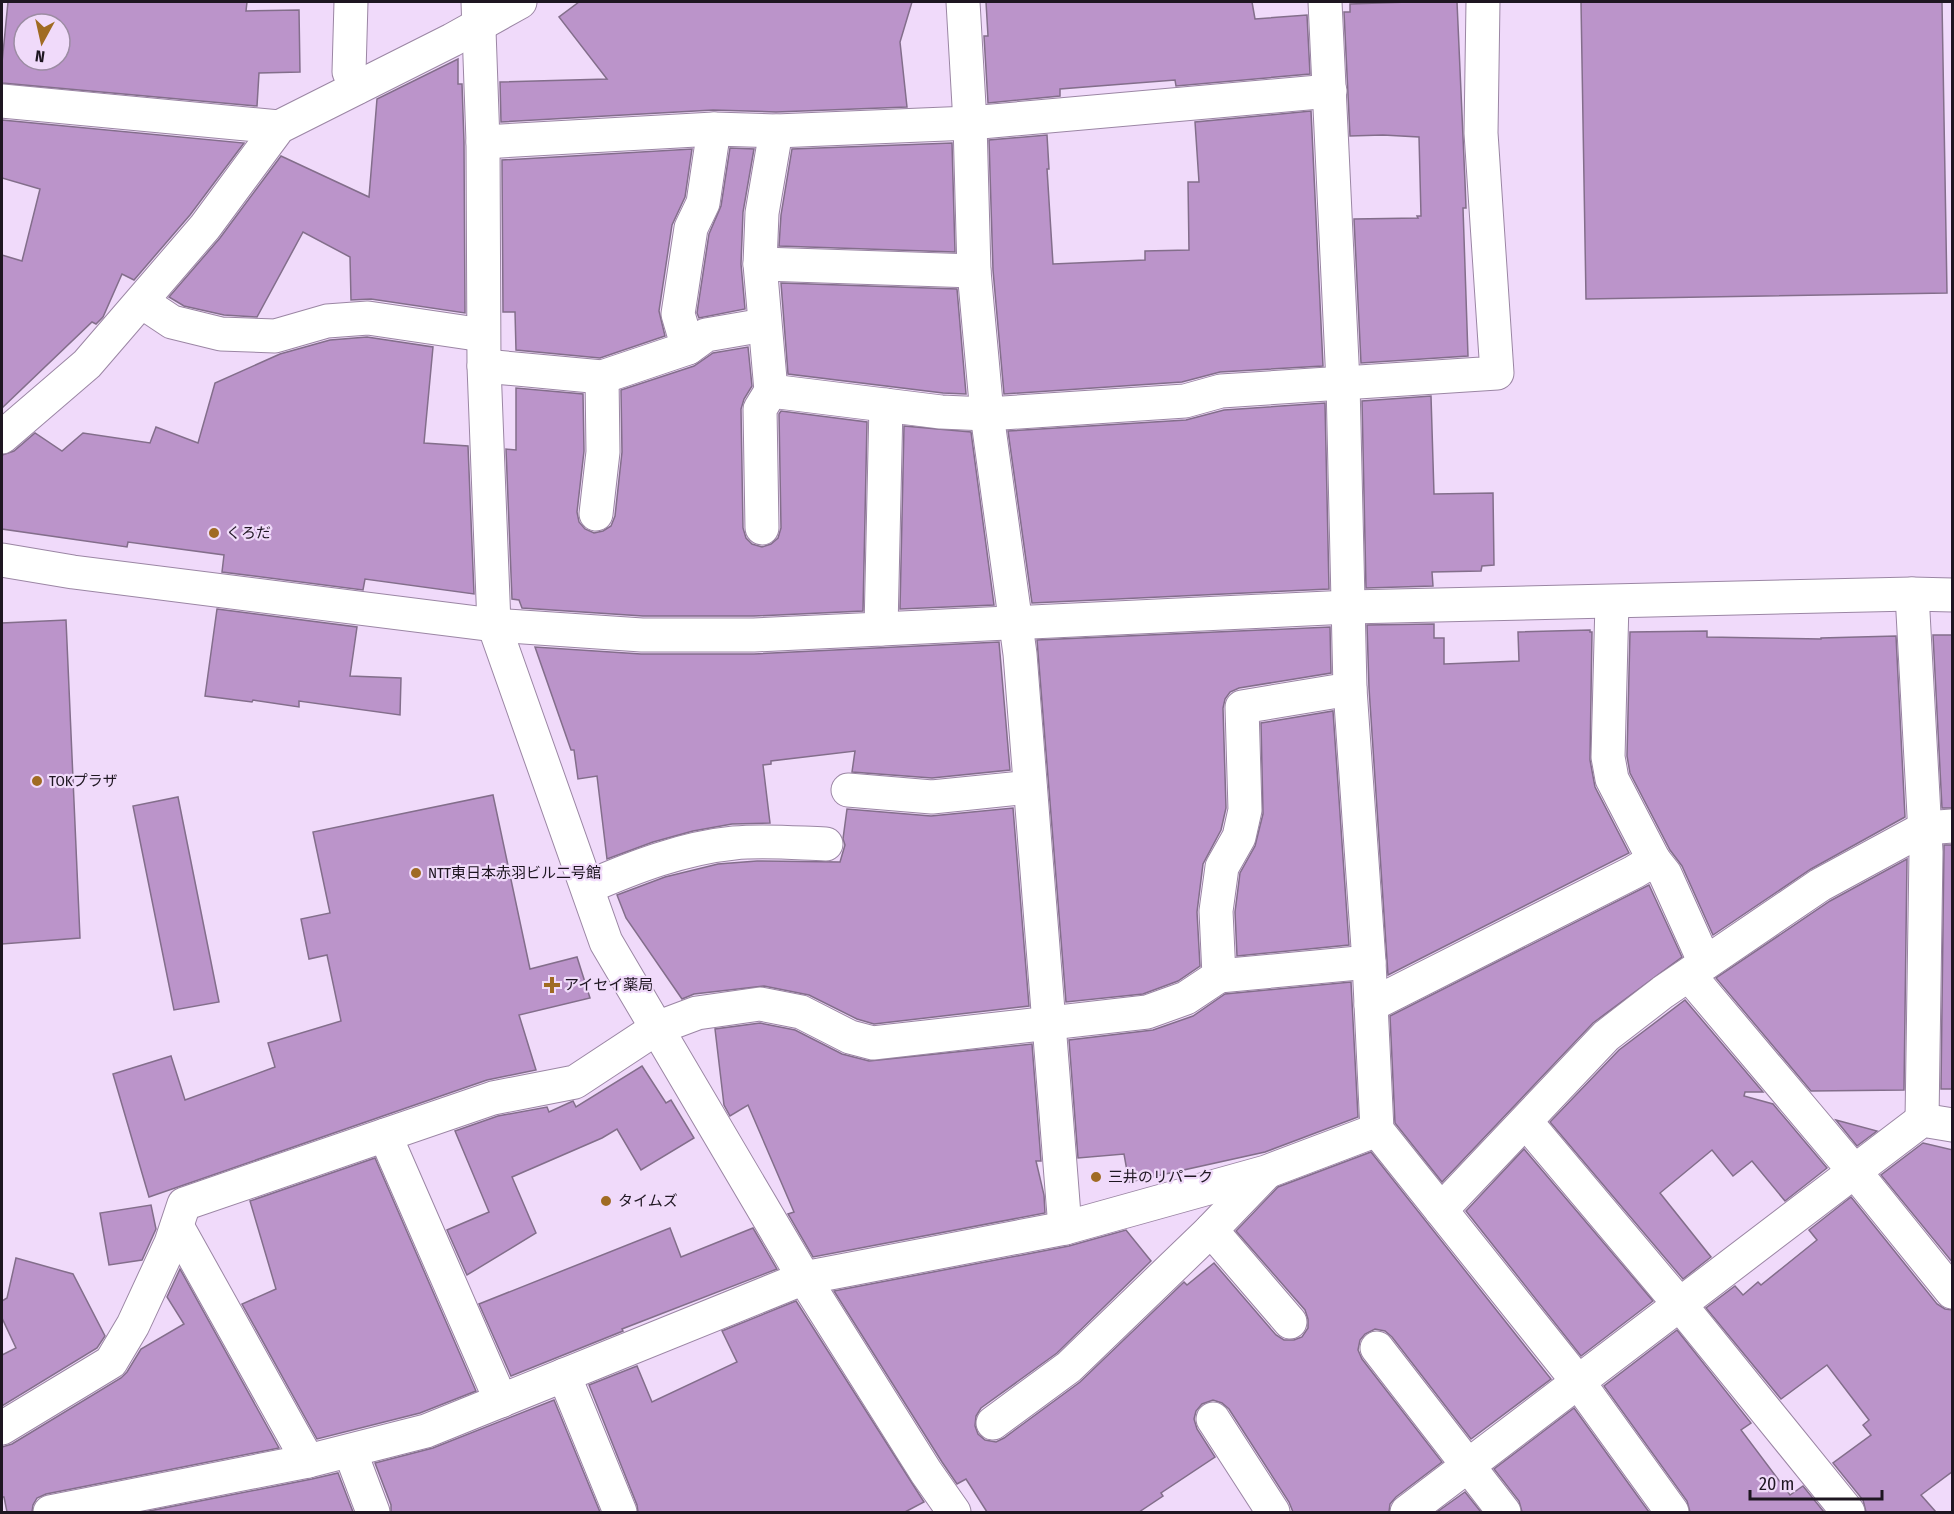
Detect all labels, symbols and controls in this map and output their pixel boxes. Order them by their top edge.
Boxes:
north arrow [12,12,72,72]
text: N [34,46,46,66]
place label: くろだ [226,524,271,542]
marker: くろだ [207,526,221,540]
place label: TOKプラザ [49,772,118,790]
marker: TOKプラザ [30,774,44,788]
place label: NTT東日本赤羽ビル二号館 [428,864,601,882]
marker: NTT東日本赤羽ビル二号館 [409,866,423,880]
place label: アイセイ薬局 [564,976,653,994]
marker: アイセイ薬局 [545,978,559,992]
place label: 三井のリパーク [1108,1168,1213,1186]
marker: 三井のリパーク [1089,1170,1103,1184]
place label: タイムズ [618,1192,678,1210]
marker: タイムズ [599,1194,613,1208]
scale bar [1750,1463,1882,1501]
text: 20 m [1759,1473,1794,1495]

